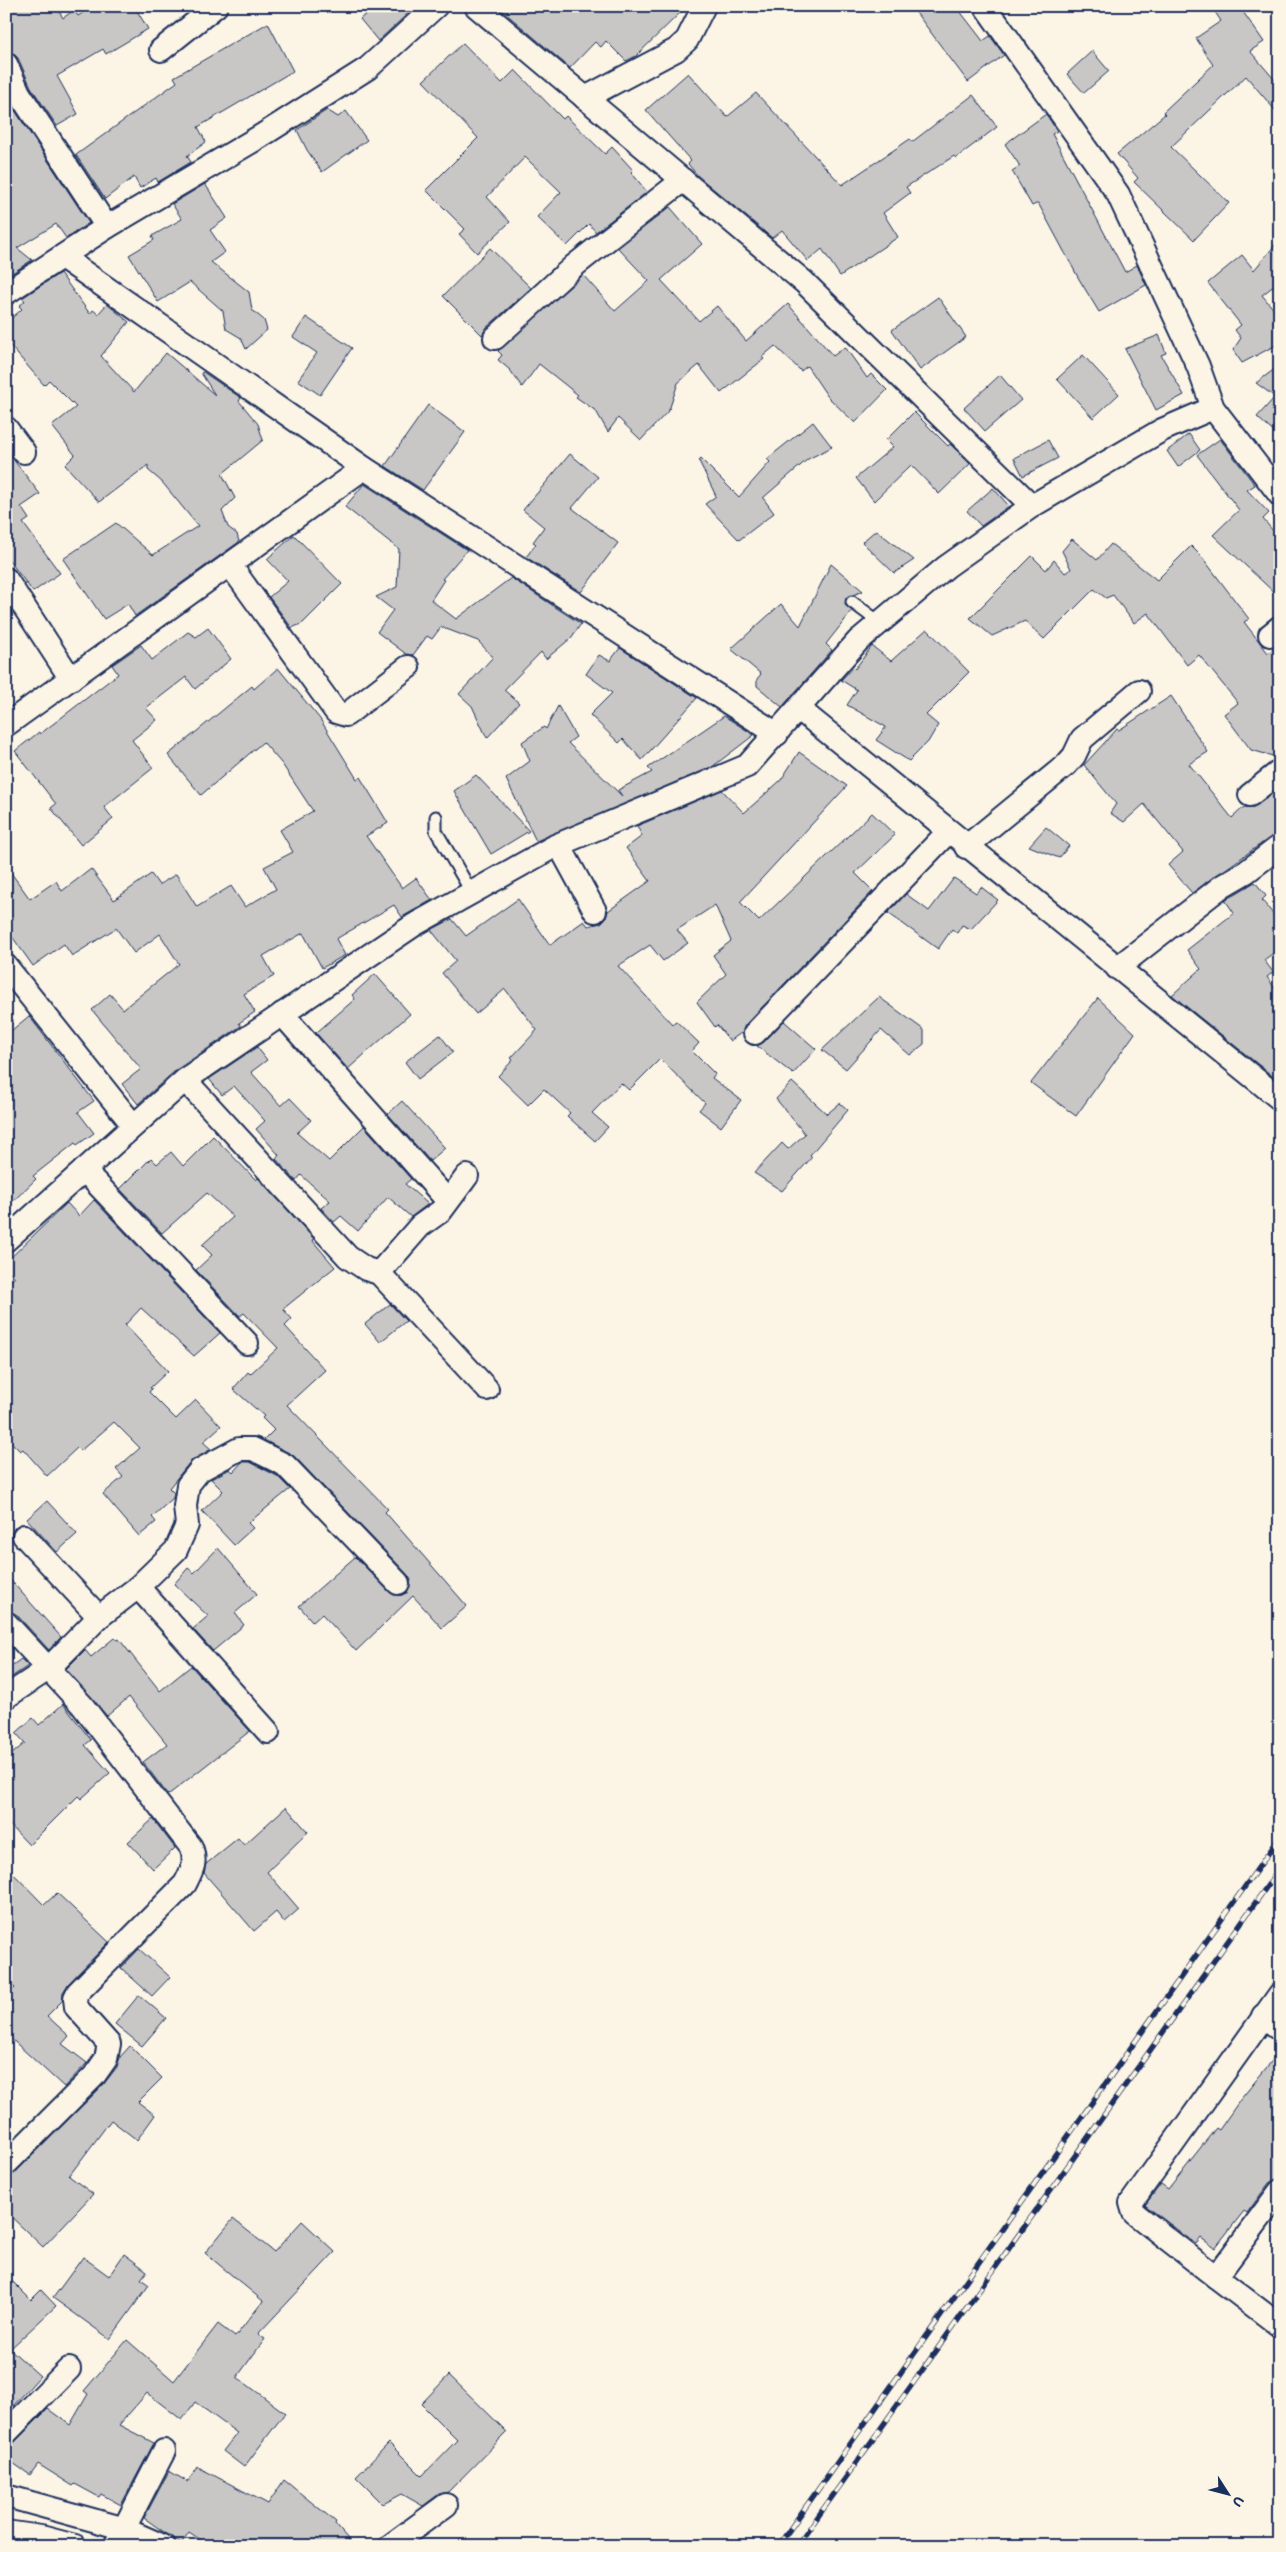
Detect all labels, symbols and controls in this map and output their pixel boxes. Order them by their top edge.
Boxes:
north arrow [1204,2470,1254,2520]
text: U [1229,2493,1248,2510]

